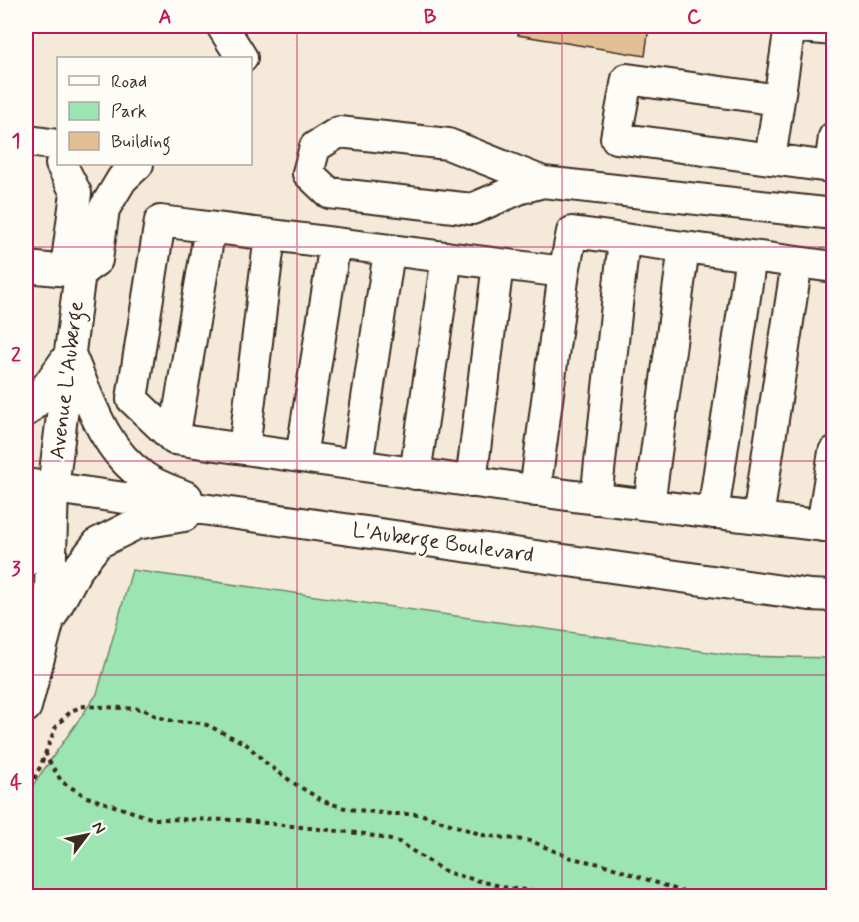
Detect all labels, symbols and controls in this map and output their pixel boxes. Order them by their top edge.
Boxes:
text: A [158,4,172,31]
text: B [424,4,437,31]
text: C [687,4,702,31]
legend [57,57,252,165]
text: Road [111,70,147,94]
text: Park [111,100,147,124]
text: 1 [12,128,20,155]
text: Building [111,130,171,156]
street label: Avenue L'Auberge [43,299,93,461]
text: 2 [11,342,21,369]
street label: L'Auberge Boulevard [350,516,535,572]
text: 3 [11,556,21,583]
text: 4 [10,770,22,797]
north arrow [57,805,117,865]
text: N [87,818,110,838]

